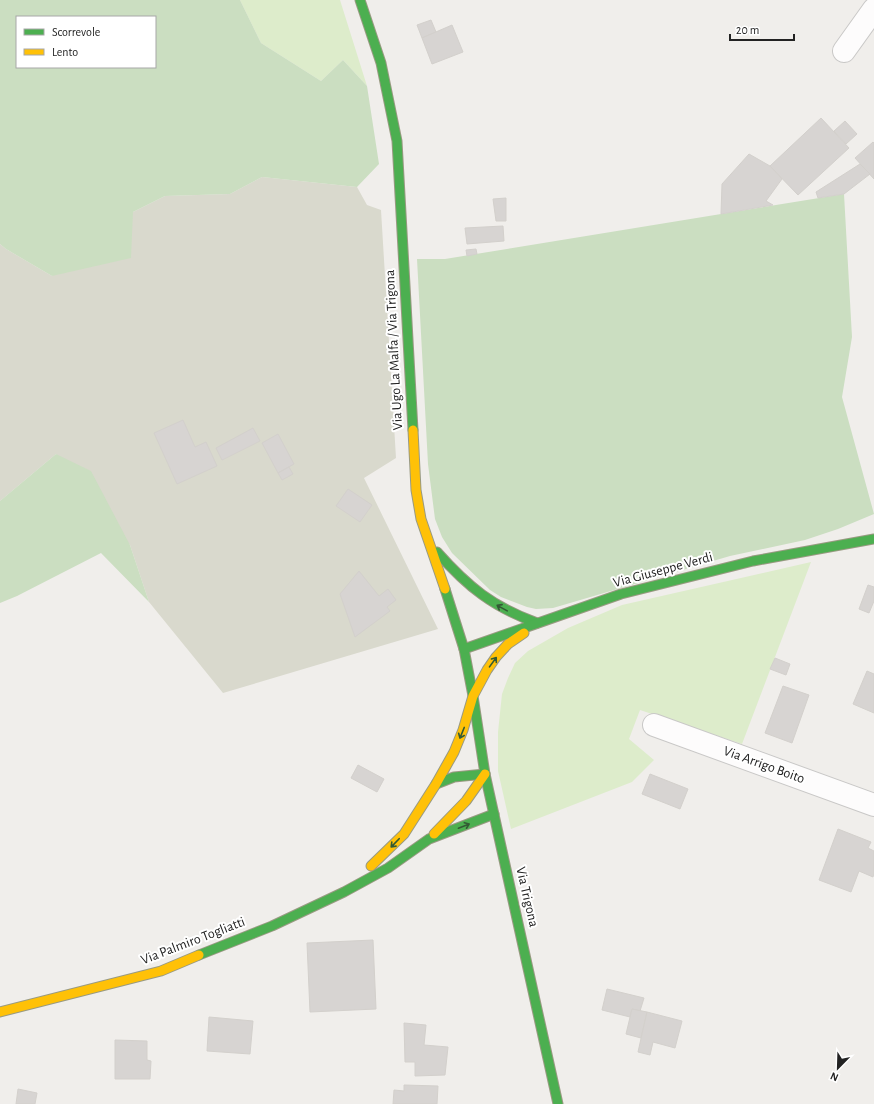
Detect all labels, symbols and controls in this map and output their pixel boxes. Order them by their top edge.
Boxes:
legend [16,16,156,68]
scale bar [730,16,794,42]
text: 20 m [736,24,759,36]
text: Scorrevole [52,26,100,38]
text: Lento [52,46,78,58]
street label: Via Ugo La Malfa / Via Trigona [383,269,405,431]
street label: Via Giuseppe Verdi [612,550,714,590]
one-way arrow [496,603,508,611]
one-way arrow [488,656,497,667]
one-way arrow [457,726,465,738]
street label: Via Arrigo Boito [722,744,807,786]
one-way arrow [457,821,469,829]
one-way arrow [390,838,400,848]
street label: Via Trigona [513,866,541,929]
street label: Via Palmiro Togliatti [139,915,247,967]
north arrow [818,1048,858,1088]
text: N [829,1070,840,1083]

